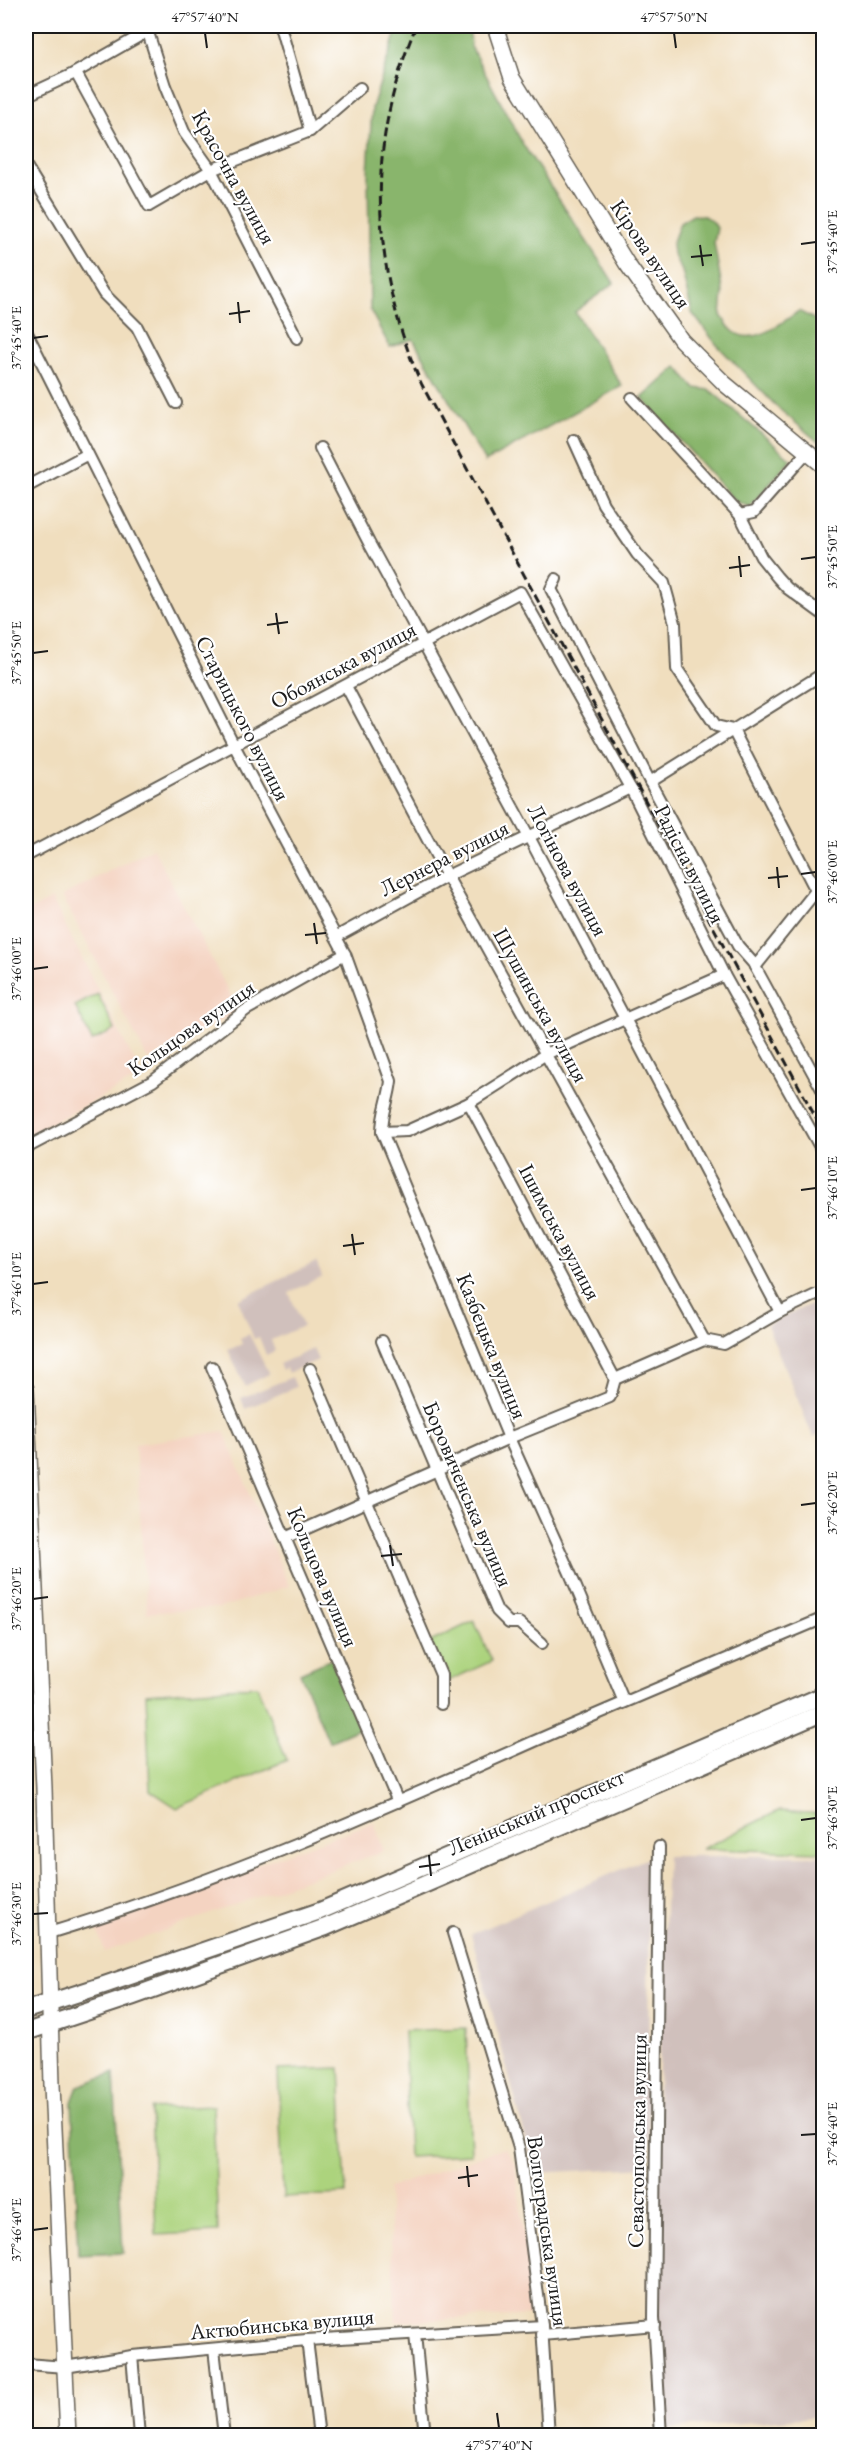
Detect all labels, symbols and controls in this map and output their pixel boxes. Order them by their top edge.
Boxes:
text: 47°57'40"N [171,7,239,26]
text: 47°57'50"N [640,7,708,26]
street label: Красочна вулиця [185,105,283,250]
street label: Кірова вулиця [604,194,698,315]
text: 37°45'40"E [822,209,841,274]
text: 37°45'40"E [6,305,25,370]
text: 37°45'50"E [822,524,841,589]
street label: Обоянська вулиця [265,614,421,716]
text: 37°45'50"E [6,620,25,685]
street label: Старицького вулиця [189,630,297,806]
street label: Логінова вулиця [521,799,615,941]
street label: Радісна вулиця [648,800,732,929]
street label: Лернера вулиця [374,813,514,903]
text: 37°46'00"E [822,839,841,904]
street label: Шушинська вулиця [486,922,596,1088]
text: 37°46'00"E [6,936,25,1001]
street label: Кольцова вулиця [121,973,261,1083]
text: 37°46'10"E [822,1155,841,1220]
street label: Ішимська вулиця [512,1159,608,1305]
text: 37°46'10"E [6,1251,25,1316]
street label: Казбецька вулиця [449,1269,535,1424]
street label: Боровиченська вулиця [416,1397,520,1591]
text: 37°46'20"E [822,1470,841,1535]
street label: Кольцова вулиця [280,1502,366,1652]
text: 37°46'20"E [6,1566,25,1631]
street label: Ленінський проспект [443,1762,629,1862]
text: 37°46'30"E [822,1785,841,1850]
text: 37°46'30"E [6,1881,25,1946]
street label: Севастопольська вулиця [621,2034,653,2248]
text: 37°46'40"E [822,2101,841,2166]
street label: Волгоградська вулиця [520,2134,576,2328]
text: 37°46'40"E [6,2197,25,2262]
street label: Актюбинська вулиця [188,2301,375,2347]
text: 47°57'40"N [465,2435,533,2454]

